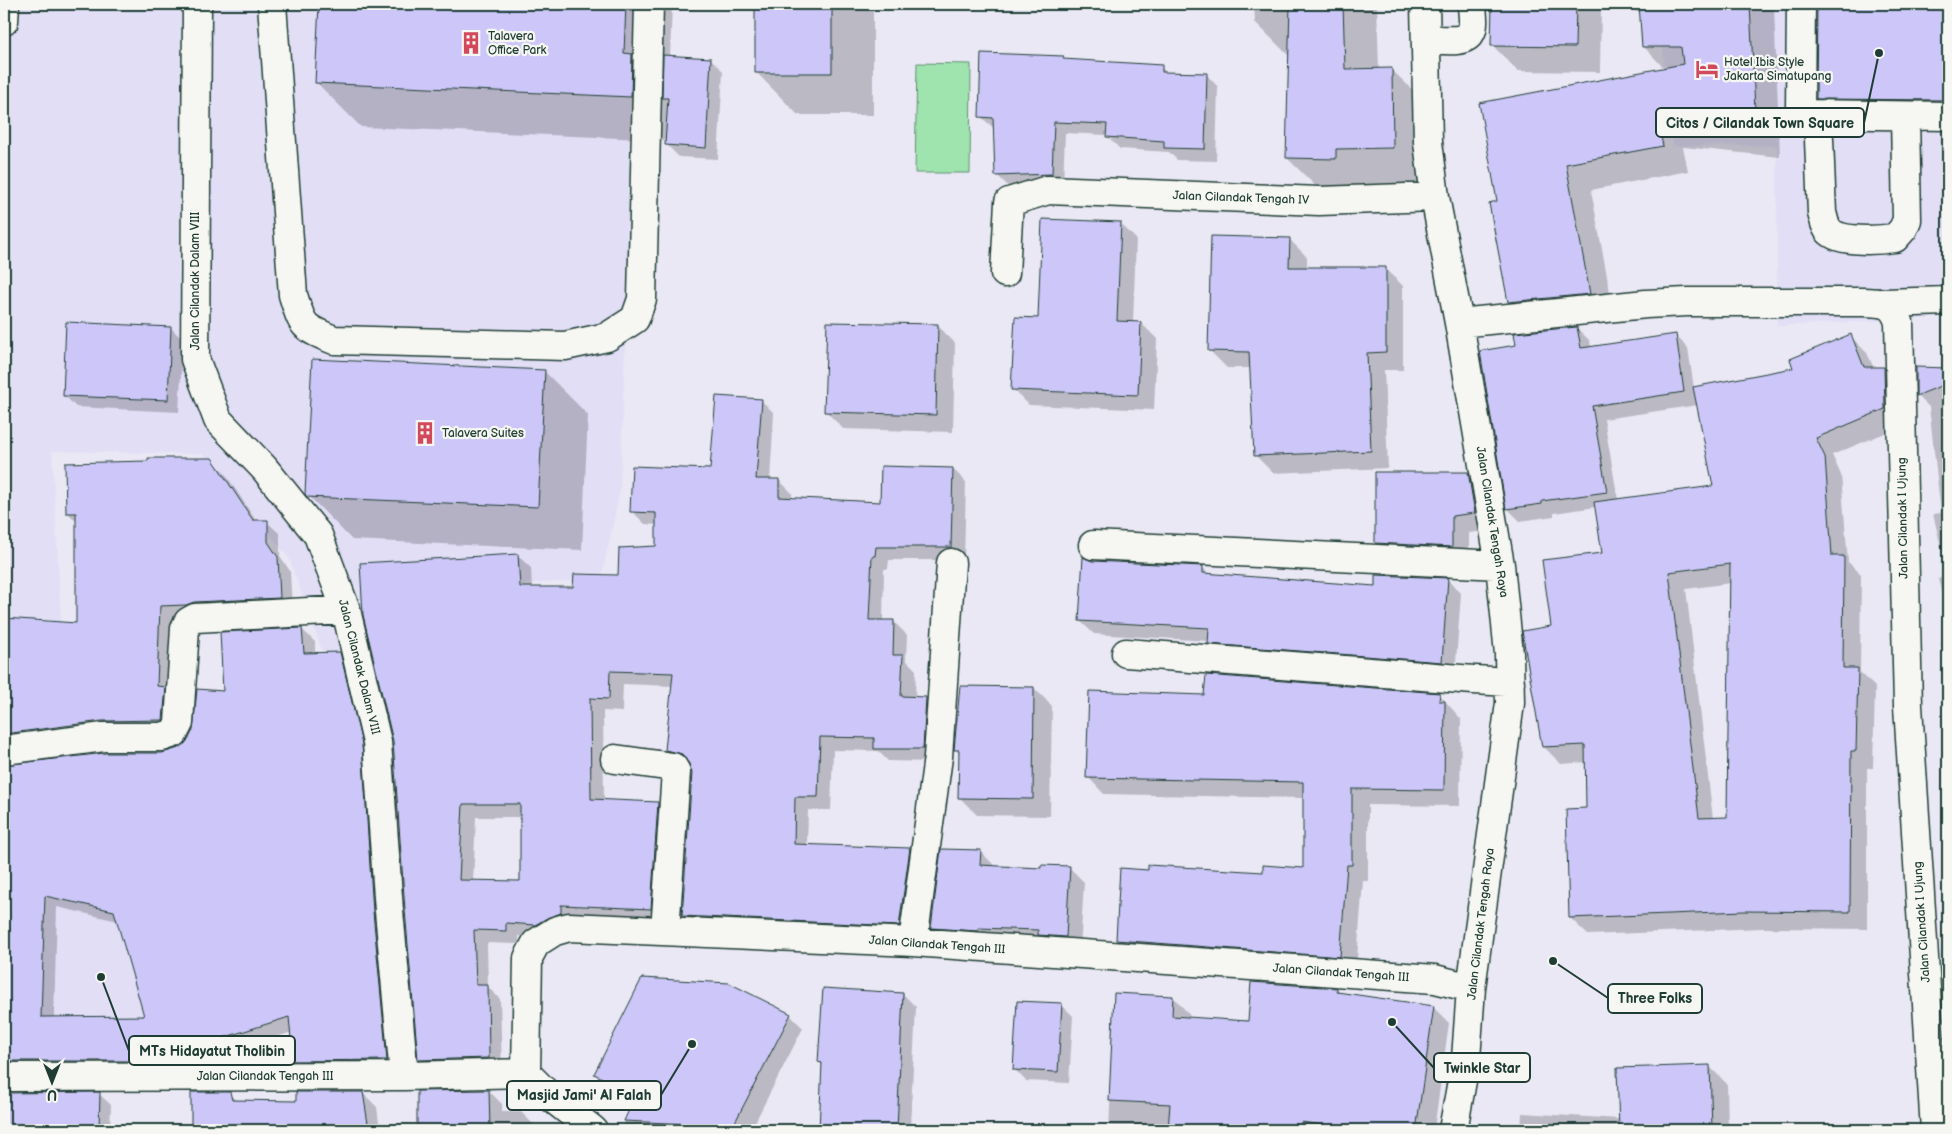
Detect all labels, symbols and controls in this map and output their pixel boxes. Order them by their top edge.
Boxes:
place label: Talavera Office Park [488,29,547,58]
building icon: Talavera Office Park [458,30,484,56]
place label: Hotel Ibis Style Jakarta Simatupang [1724,55,1831,84]
hotel icon: Hotel Ibis Style Jakarta Simatupang [1694,56,1720,82]
callout: Citos / Cilandak Town Square [1656,108,1864,137]
text: Citos / Cilandak Town Square [1666,115,1854,132]
street label: Jalan Cilandak Tengah IV [1172,188,1310,208]
street label: Jalan Cilandak Dalam VIII [188,211,203,350]
building icon: Talavera Suites [412,420,438,446]
place label: Talavera Suites [442,426,524,441]
street label: Jalan Cilandak Tengah Raya [1473,445,1511,599]
street label: Jalan Cilandak I Ujung [1894,457,1912,579]
street label: Jalan Cilandak Dalam VIII [335,598,383,736]
street label: Jalan Cilandak Tengah Raya [1464,847,1498,1001]
street label: Jalan Cilandak I Ujung [1910,861,1934,983]
street label: Jalan Cilandak Tengah III [868,933,1006,957]
street label: Jalan Cilandak Tengah III [1272,961,1410,985]
callout: Three Folks [1608,984,1702,1013]
text: Three Folks [1618,990,1692,1007]
callout: MTs Hidayatut Tholibin [129,1036,295,1065]
text: MTs Hidayatut Tholibin [139,1043,285,1060]
callout: Twinkle Star [1434,1053,1530,1082]
north arrow [28,1056,78,1106]
text: Twinkle Star [1444,1060,1521,1077]
street label: Jalan Cilandak Tengah III [197,1069,334,1084]
callout: Masjid Jami' Al Falah [507,1081,661,1110]
text: U [47,1086,57,1103]
text: Masjid Jami' Al Falah [517,1087,651,1104]

